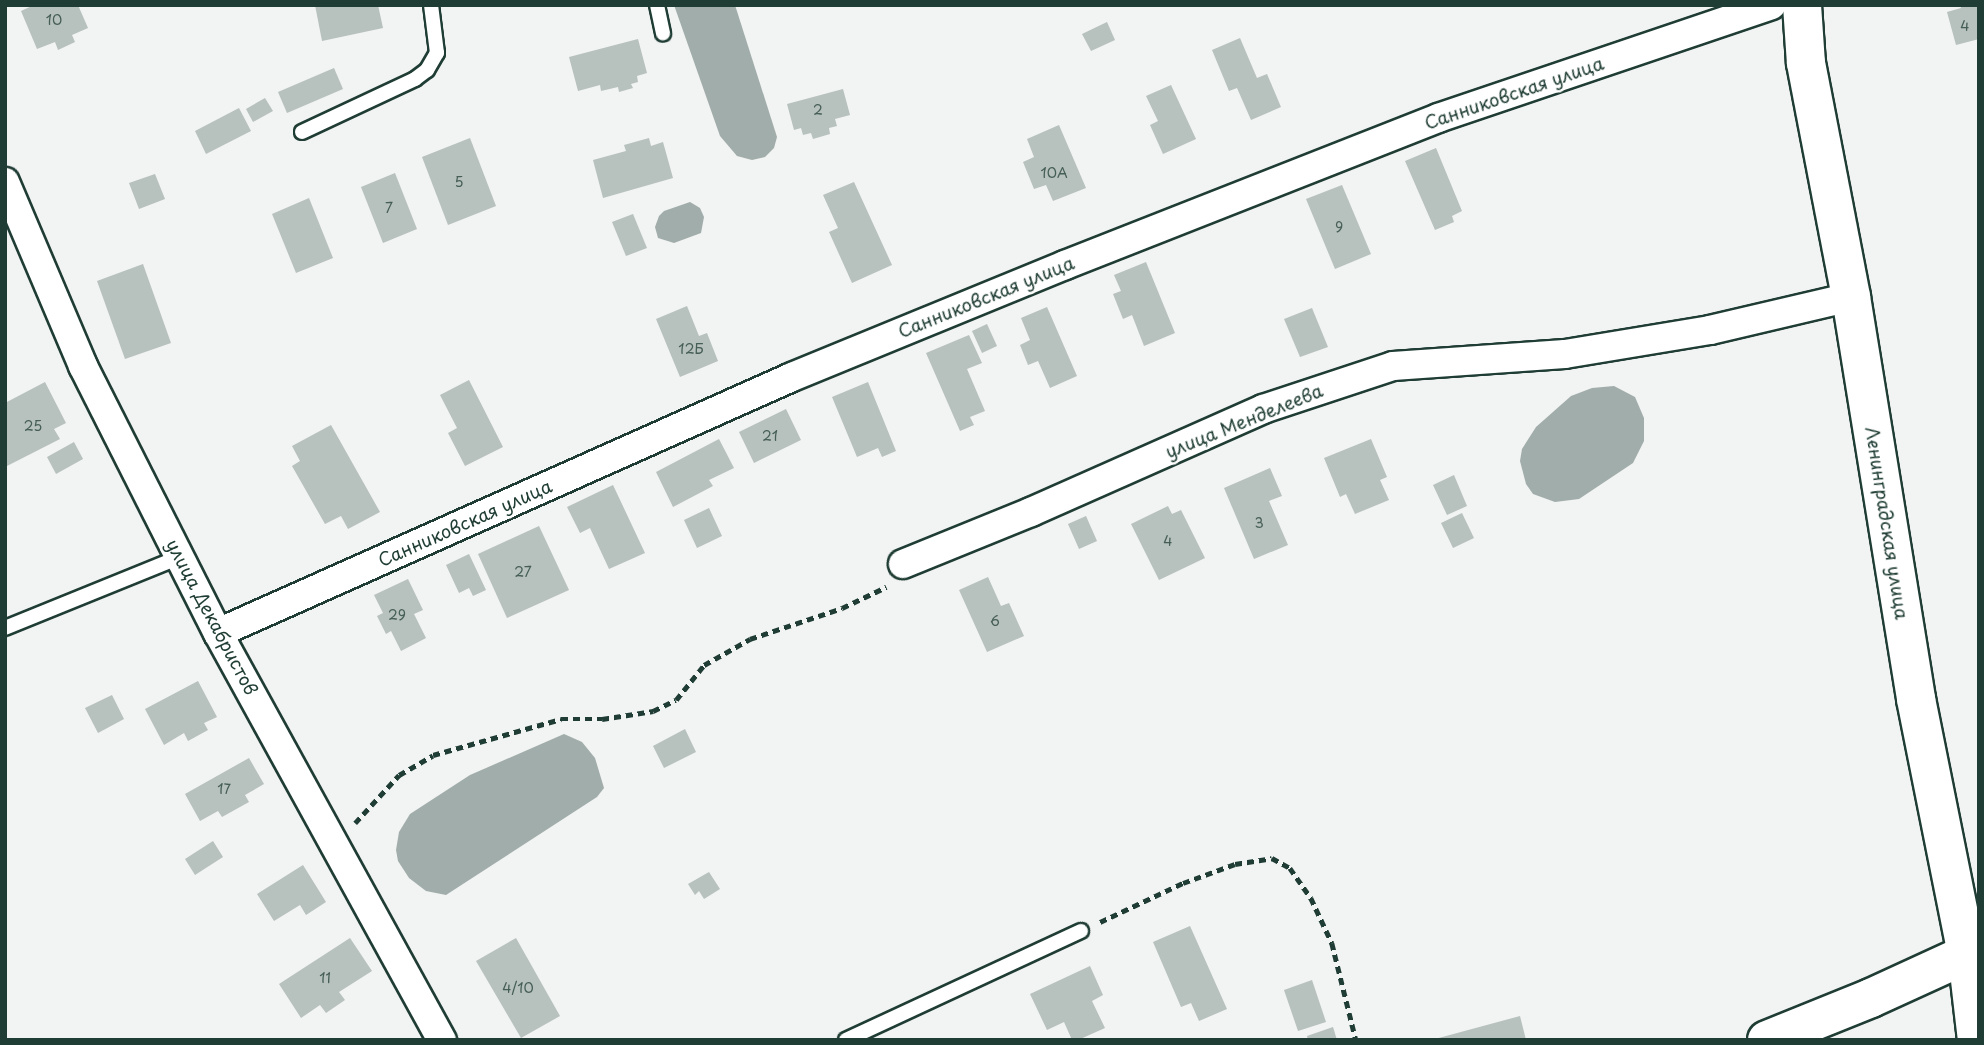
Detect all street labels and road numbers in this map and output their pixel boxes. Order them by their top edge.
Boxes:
street label: Санниковская улица [1421,52,1607,134]
street label: Санниковская улица [894,252,1078,342]
street label: улица Менделеева [1162,379,1326,463]
street label: Ленинградская улица [1861,425,1913,621]
street label: Санниковская улица [374,475,556,571]
street label: улица Декабристов [162,535,262,699]

